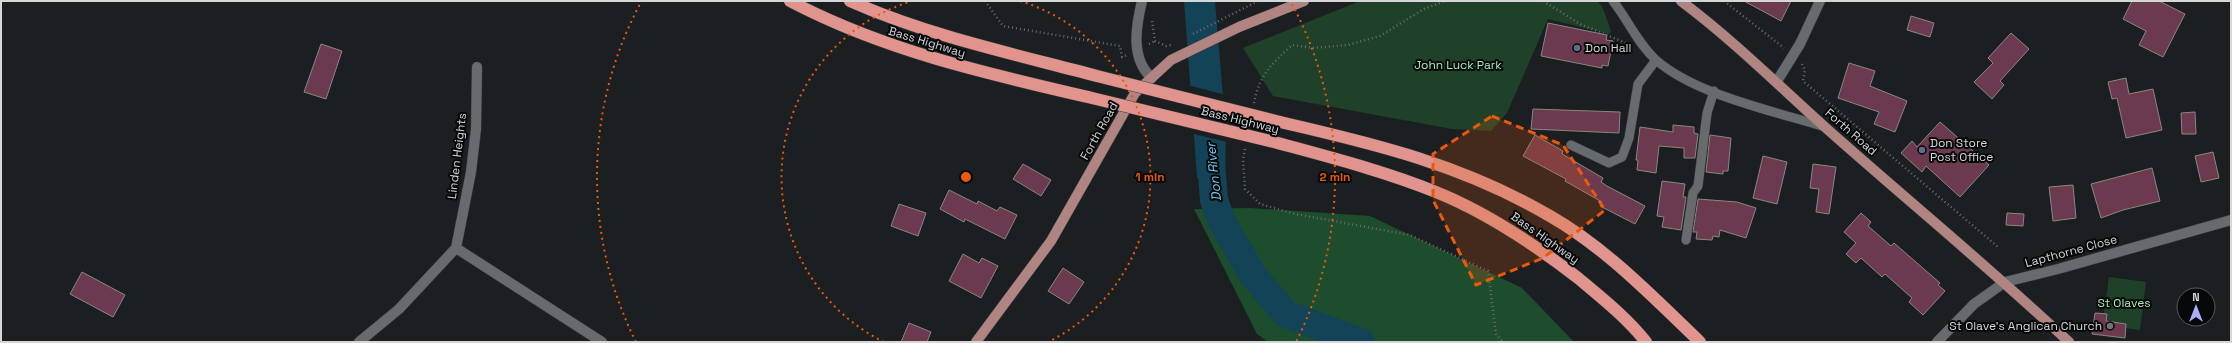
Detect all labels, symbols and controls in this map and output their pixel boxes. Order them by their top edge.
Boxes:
street label: Bass Highway [886,23,968,61]
place label: Don Hall [1585,40,1631,56]
marker: Don Hall [1572,43,1582,53]
park label: John Luck Park [1414,57,1502,73]
street label: Forth Road [1077,99,1121,163]
street label: Bass Highway [1199,103,1281,137]
street label: Forth Road [1822,105,1880,159]
street label: Linden Heights [444,112,470,200]
place label: Don Store Post Office [1930,135,1993,165]
water label: Don River [1202,140,1225,202]
marker: Don Store Post Office [1917,145,1927,155]
text: 1 min [1135,169,1165,185]
text: 2 min [1319,169,1351,185]
centre of rings [959,170,973,184]
street label: Bass Highway [1508,209,1582,267]
street label: Lapthorne Close [2023,231,2119,271]
north arrow [2176,287,2216,327]
text: N [2192,290,2200,304]
park label: St Olaves [2097,295,2151,311]
place label: St Olave's Anglican Church [1949,318,2102,334]
marker: St Olave's Anglican Church [2105,321,2115,331]

